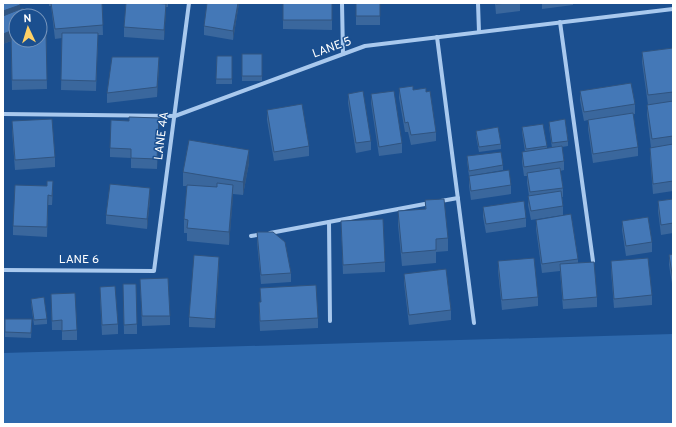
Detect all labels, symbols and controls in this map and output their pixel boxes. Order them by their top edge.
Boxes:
north arrow [8,8,48,48]
text: N [23,12,32,26]
street label: LANE 5 [310,34,354,62]
street label: LANE 4A [151,111,173,161]
street label: LANE 6 [59,252,99,268]

